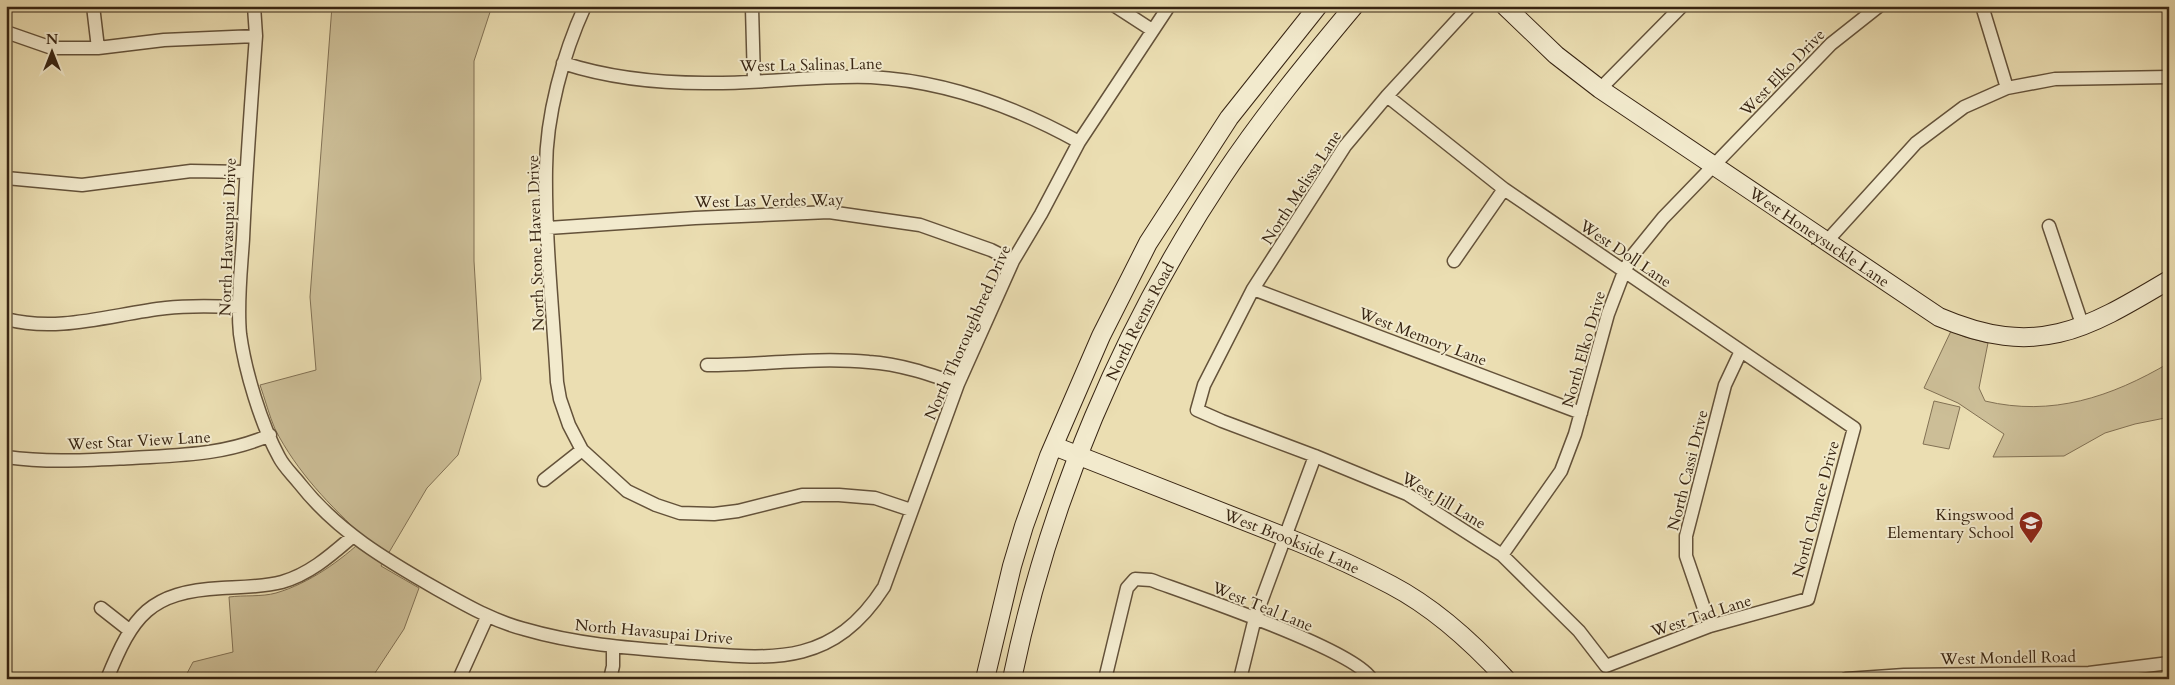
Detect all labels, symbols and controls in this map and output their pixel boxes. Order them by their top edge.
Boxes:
street label: West Elko Drive [1735,24,1830,122]
north arrow [28,28,78,78]
text: N [46,30,58,49]
street label: West La Salinas Lane [739,53,883,77]
street label: North Melissa Lane [1257,126,1347,249]
street label: North Stone Haven Drive [522,154,550,331]
street label: North Havasupai Drive [214,157,242,317]
street label: West Honeysuckle Lane [1744,182,1894,293]
street label: West Las Verdes Way [693,189,844,213]
street label: West Doll Lane [1574,214,1676,293]
street label: North Thoroughbred Drive [919,241,1017,424]
street label: North Reems Road [1101,258,1180,384]
street label: North Elko Drive [1557,288,1611,410]
street label: West Memory Lane [1354,302,1490,372]
street label: North Cassi Drive [1662,408,1714,533]
street label: West Star View Lane [66,426,211,456]
street label: North Chance Drive [1787,438,1845,580]
street label: West Jill Lane [1396,466,1490,535]
street label: West Brookside Lane [1219,503,1363,580]
place label: Kingswood Elementary School [1887,504,2014,544]
school or university icon: Kingswood Elementary School [2018,510,2044,544]
street label: West Teal Lane [1208,576,1316,637]
street label: West Tad Lane [1647,589,1754,643]
street label: North Havasupai Drive [574,614,734,650]
street label: West Mondell Road [1939,646,2077,670]

